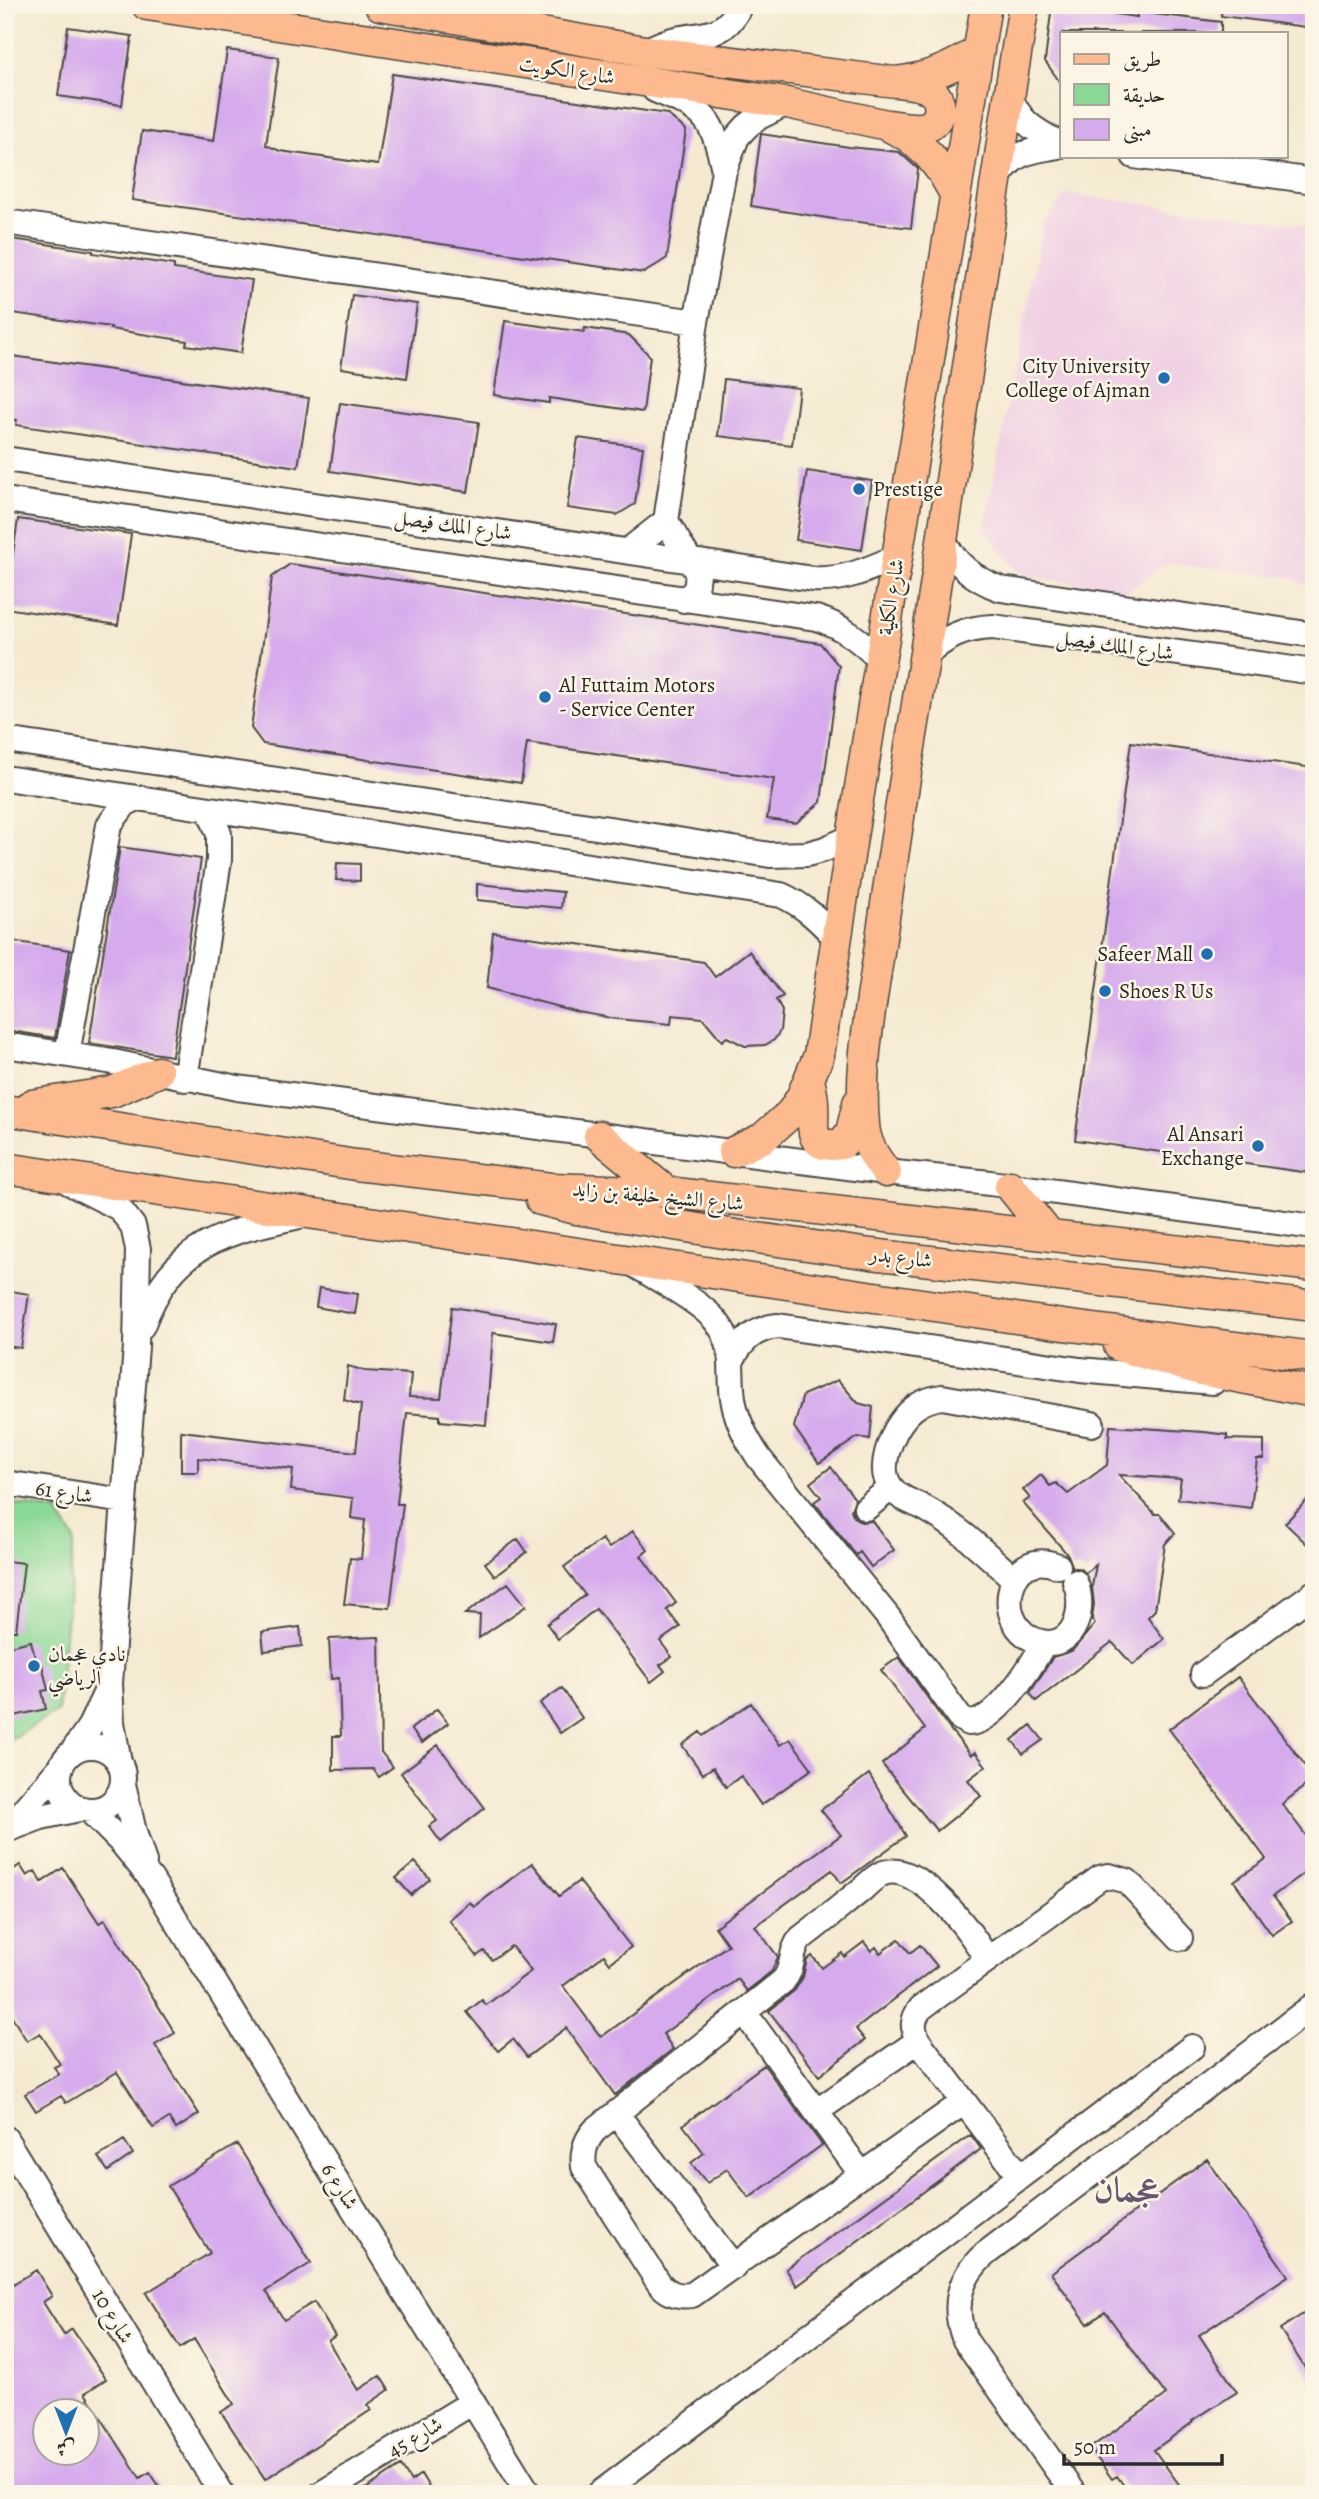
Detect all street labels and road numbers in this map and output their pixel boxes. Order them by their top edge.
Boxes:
street label: شارع الكويت [517,49,617,95]
street label: شارع الملك فيصل [392,503,513,551]
street label: شارع الكلية [871,557,915,638]
street label: شارع الملك فيصل [1054,623,1175,671]
street label: شارع الشيخ خليفة بن زايد [571,1175,745,1222]
street label: شارع بدر [866,1239,934,1279]
street label: شارع 61 [33,1474,95,1514]
street label: شارع 6 [311,2157,365,2217]
street label: شارع 10 [82,2284,140,2351]
street label: شارع 45 [382,2410,450,2468]

